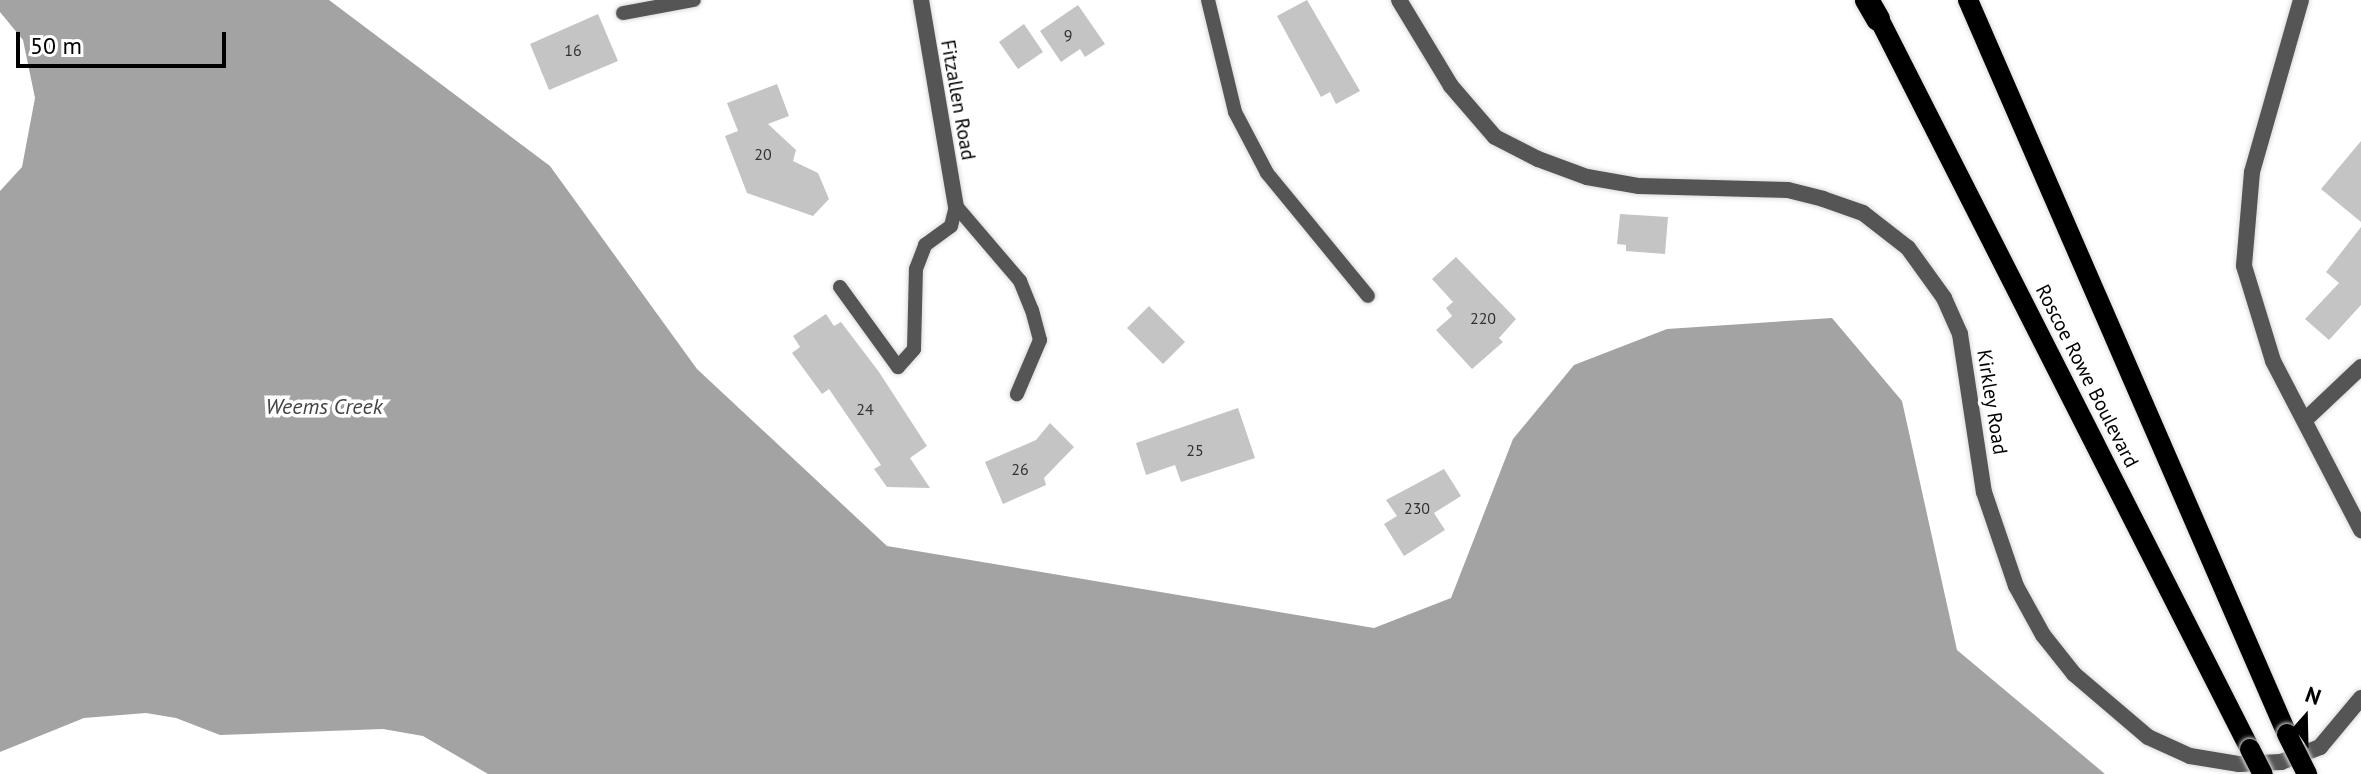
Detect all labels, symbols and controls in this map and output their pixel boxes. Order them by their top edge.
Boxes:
scale bar [20,16,230,66]
house number: 9 [1064,25,1072,45]
text: 50 m [30,30,82,61]
street label: Fitzallen Road [936,38,980,162]
house number: 16 [564,40,582,60]
house number: 20 [754,144,772,164]
street label: Roscoe Rowe Boulevard [2030,280,2144,472]
house number: 220 [1470,308,1496,328]
street label: Kirkley Road [1972,348,2012,456]
water label: Weems Creek [265,394,383,420]
house number: 24 [856,399,874,419]
house number: 25 [1186,440,1204,460]
house number: 26 [1011,459,1029,479]
house number: 230 [1404,498,1430,518]
north arrow [2265,678,2345,758]
text: N [2302,680,2325,711]

